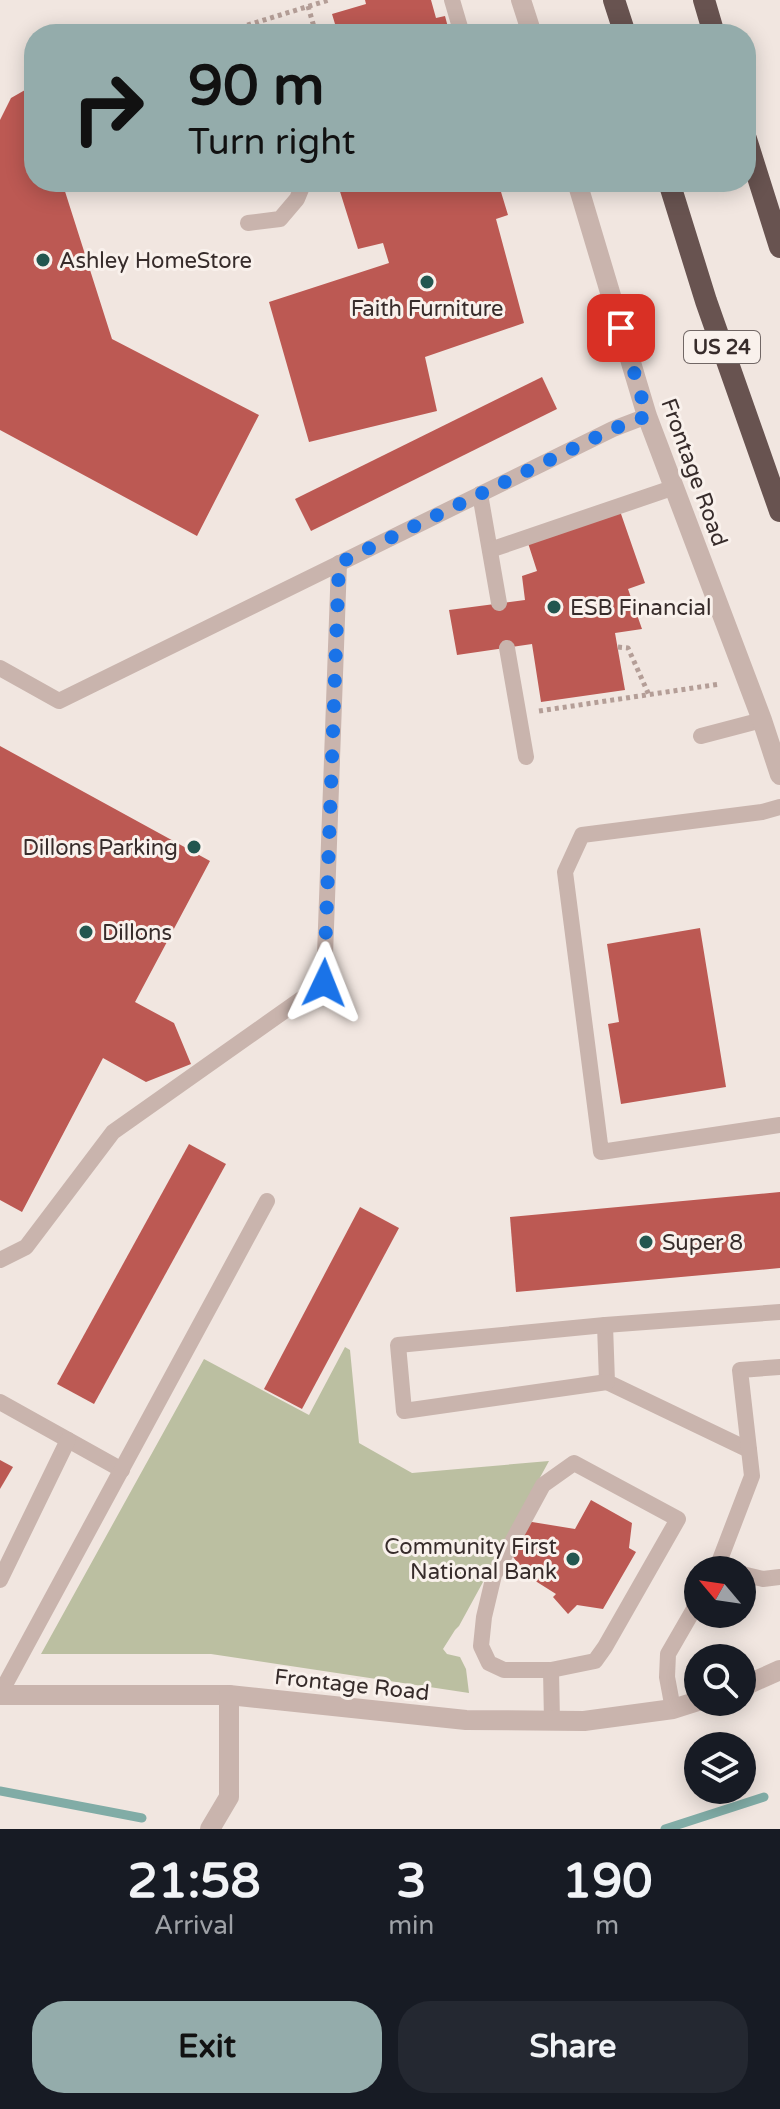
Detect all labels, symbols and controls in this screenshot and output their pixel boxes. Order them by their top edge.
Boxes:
text: 90 m [188,53,324,120]
icon: right [56,56,160,160]
text: Turn right [188,121,355,164]
place label: Ashley HomeStore [59,248,252,274]
marker: Ashley HomeStore [34,251,52,269]
marker: Faith Furniture [418,273,436,291]
pin [587,294,655,362]
place label: Faith Furniture [351,296,503,322]
icon: arrive [599,306,643,350]
road number: US 24 [684,331,760,363]
street label: Frontage Road [655,395,733,550]
place label: ESB Financial [570,595,711,621]
marker: ESB Financial [545,598,563,616]
place label: Dillons Parking [22,835,178,861]
marker: Dillons Parking [185,838,203,856]
place label: Dillons [102,920,172,946]
marker: Dillons [77,923,95,941]
position arrow [282,941,366,1025]
place label: Super 8 [662,1230,743,1256]
marker: Super 8 [637,1233,655,1251]
place label: Community First National Bank [384,1534,557,1585]
marker: Community First National Bank [564,1550,582,1568]
north arrow [684,1556,756,1628]
map controls [684,1556,756,1804]
button: search [684,1644,756,1716]
street label: Frontage Road [273,1664,431,1706]
button: layers [684,1732,756,1804]
text: 21:58 [128,1853,261,1911]
text: 3 [396,1853,426,1911]
text: 190 [562,1853,652,1911]
text: Arrival [154,1910,234,1941]
text: min [388,1910,434,1941]
text: m [595,1910,619,1941]
button: Exit [32,2001,382,2093]
button: Share [398,2001,748,2093]

